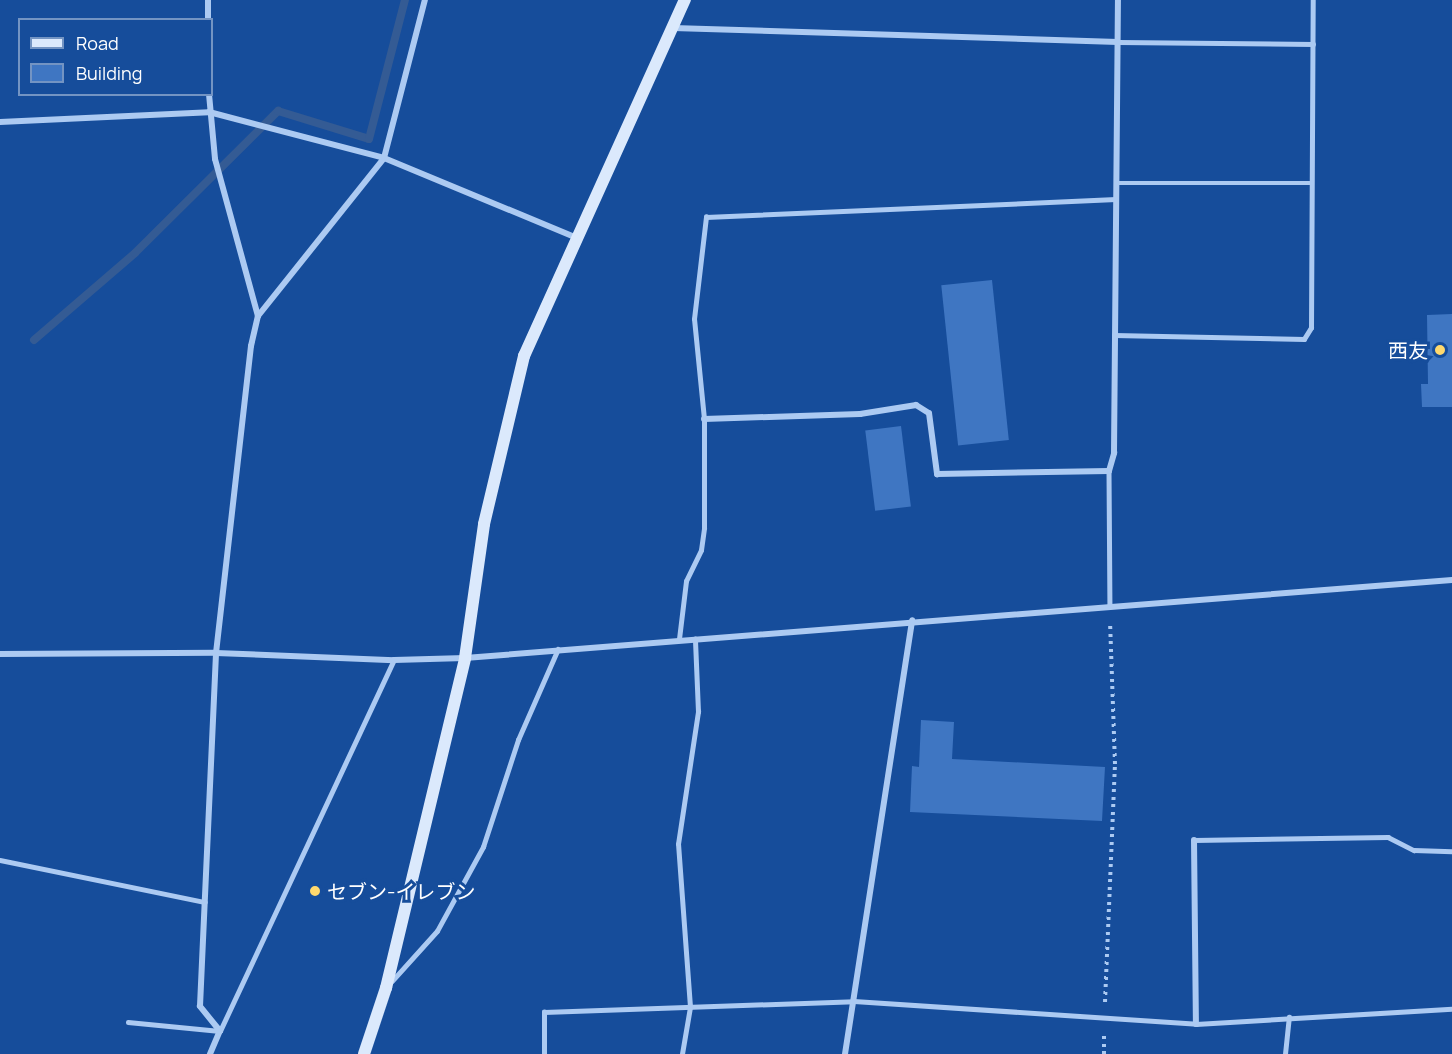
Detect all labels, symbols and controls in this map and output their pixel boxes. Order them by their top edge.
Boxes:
legend [18,18,213,96]
text: Road [76,31,119,55]
text: Building [76,61,142,85]
place label: 西友 [1388,338,1428,362]
marker: 西友 [1433,343,1447,357]
place label: セブン-イレブン [327,879,475,903]
marker: セブン-イレブン [308,884,322,898]

